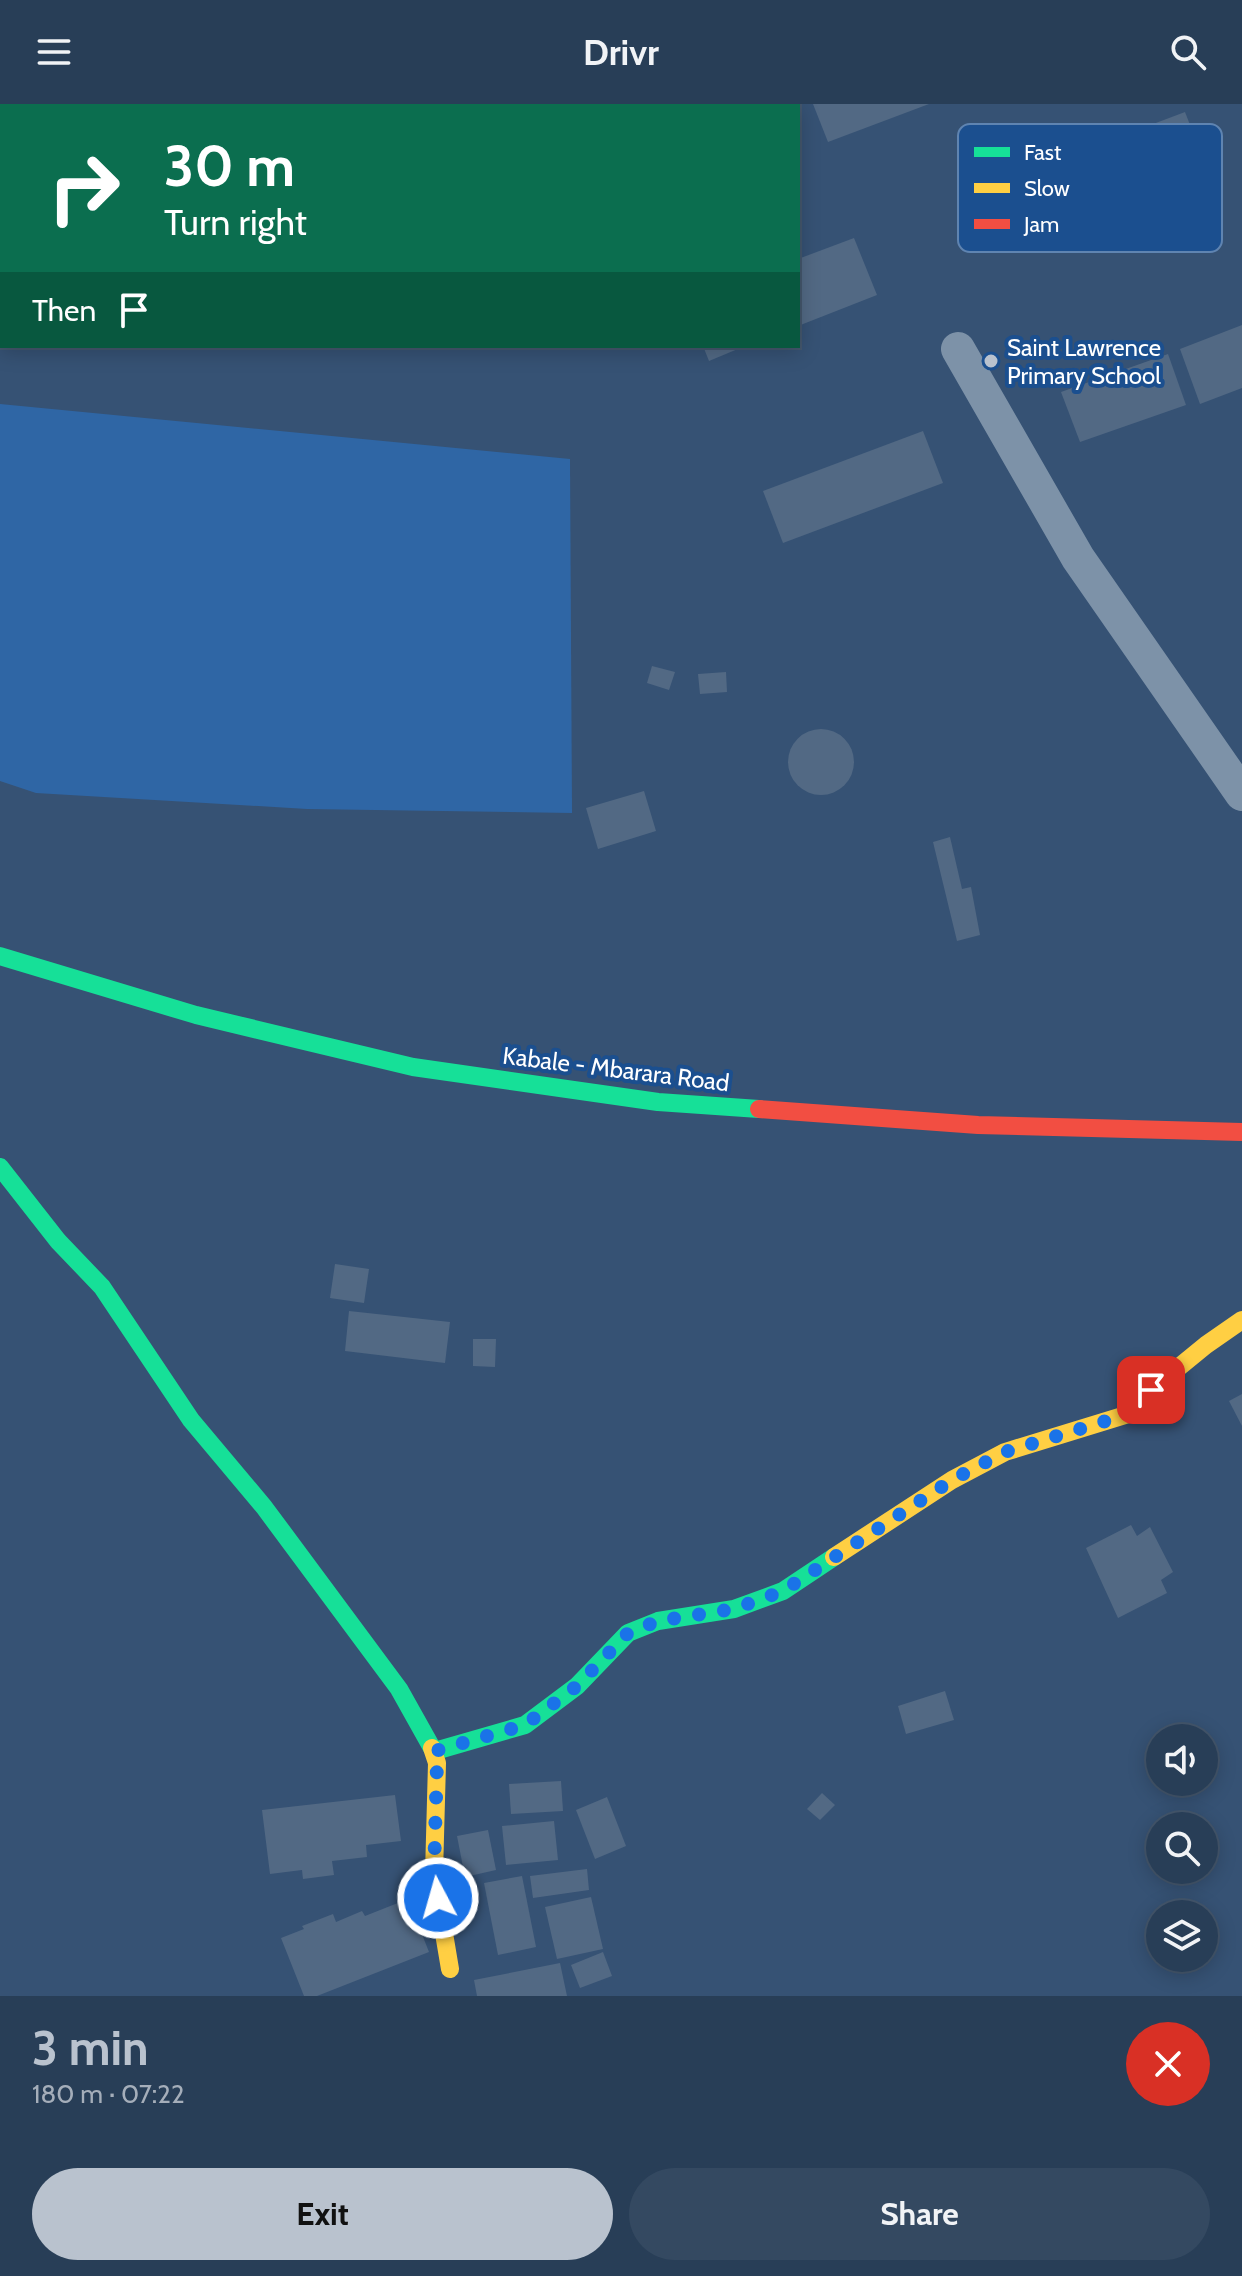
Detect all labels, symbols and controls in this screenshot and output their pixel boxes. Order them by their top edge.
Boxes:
icon: menu [32,30,76,74]
text: Drivr [583,30,659,74]
icon: search [1166,30,1210,74]
legend [958,124,1222,252]
text: 30 m [164,132,295,200]
icon: right [32,136,136,240]
text: Fast [1024,139,1062,166]
text: Slow [1024,175,1070,202]
text: Turn right [164,200,307,244]
text: Jam [1023,211,1059,238]
icon: arrive [112,288,156,332]
text: Then [32,292,96,329]
place label: Saint Lawrence Primary School [1007,333,1161,390]
marker: Saint Lawrence Primary School [982,352,1000,370]
street label: Kabale - Mbarara Road [501,1041,731,1097]
pin [1117,1356,1185,1424]
icon: arrive [1129,1368,1173,1412]
map controls [1146,1724,1218,1972]
button: sound [1146,1724,1218,1796]
button: search [1146,1812,1218,1884]
position arrow [396,1856,480,1940]
button: layers [1146,1900,1218,1972]
text: 3 min [32,2019,148,2077]
button: close [1126,2022,1210,2106]
text: 180 m · 07:22 [32,2078,185,2110]
button: Exit [32,2168,613,2260]
button: Share [629,2168,1210,2260]

